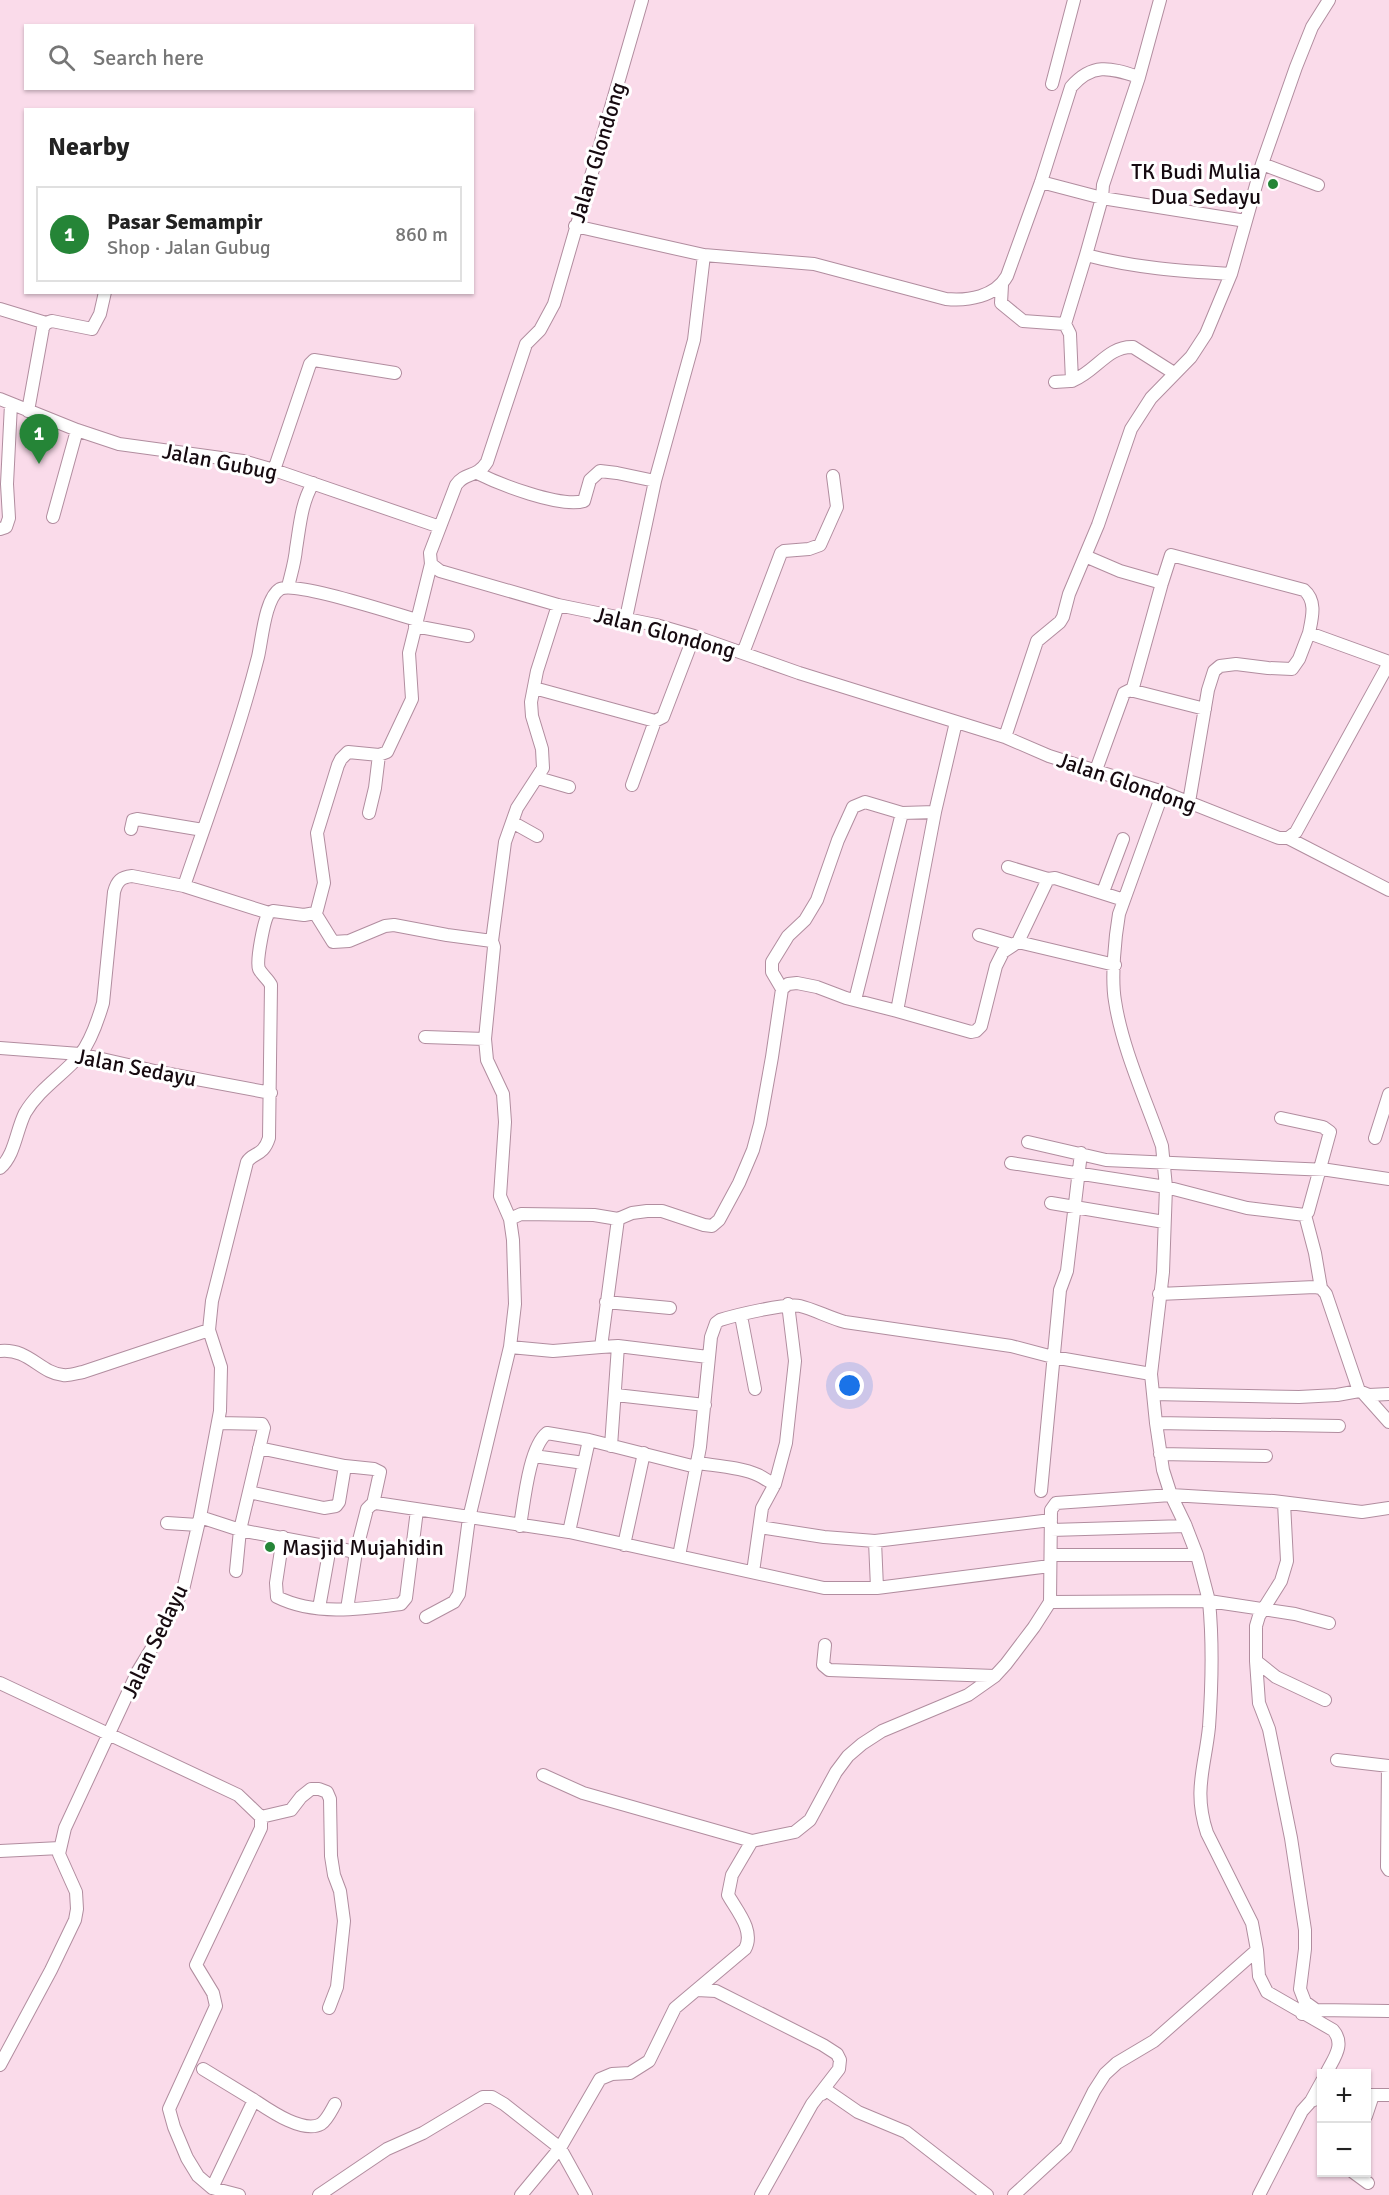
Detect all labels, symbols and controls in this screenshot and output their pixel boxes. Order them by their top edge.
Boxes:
search box [24,24,474,90]
icon: search [45,41,78,74]
text: Search here [93,44,204,71]
street label: Jalan Glondong [563,79,632,226]
text: Nearby [48,131,129,163]
place label: TK Budi Mulia Dua Sedayu [1131,158,1261,210]
marker: TK Budi Mulia Dua Sedayu [1266,177,1280,191]
text: Pasar Semampir [107,208,263,235]
text: 1 [64,222,75,247]
text: 860 m [395,222,448,247]
text: Shop · Jalan Gubug [107,235,271,260]
pin: 1 [20,414,58,464]
street label: Jalan Gubug [160,437,280,486]
street label: Jalan Glondong [591,601,739,664]
street label: Jalan Glondong [1054,746,1200,819]
street label: Jalan Sedayu [73,1043,199,1092]
your location [835,1371,864,1400]
place label: Masjid Mujahidin [282,1534,444,1561]
marker: Masjid Mujahidin [263,1540,277,1554]
street label: Jalan Sedayu [115,1580,194,1702]
map controls [1317,2069,1371,2177]
button: + [1317,2069,1371,2123]
button: − [1317,2123,1371,2177]

